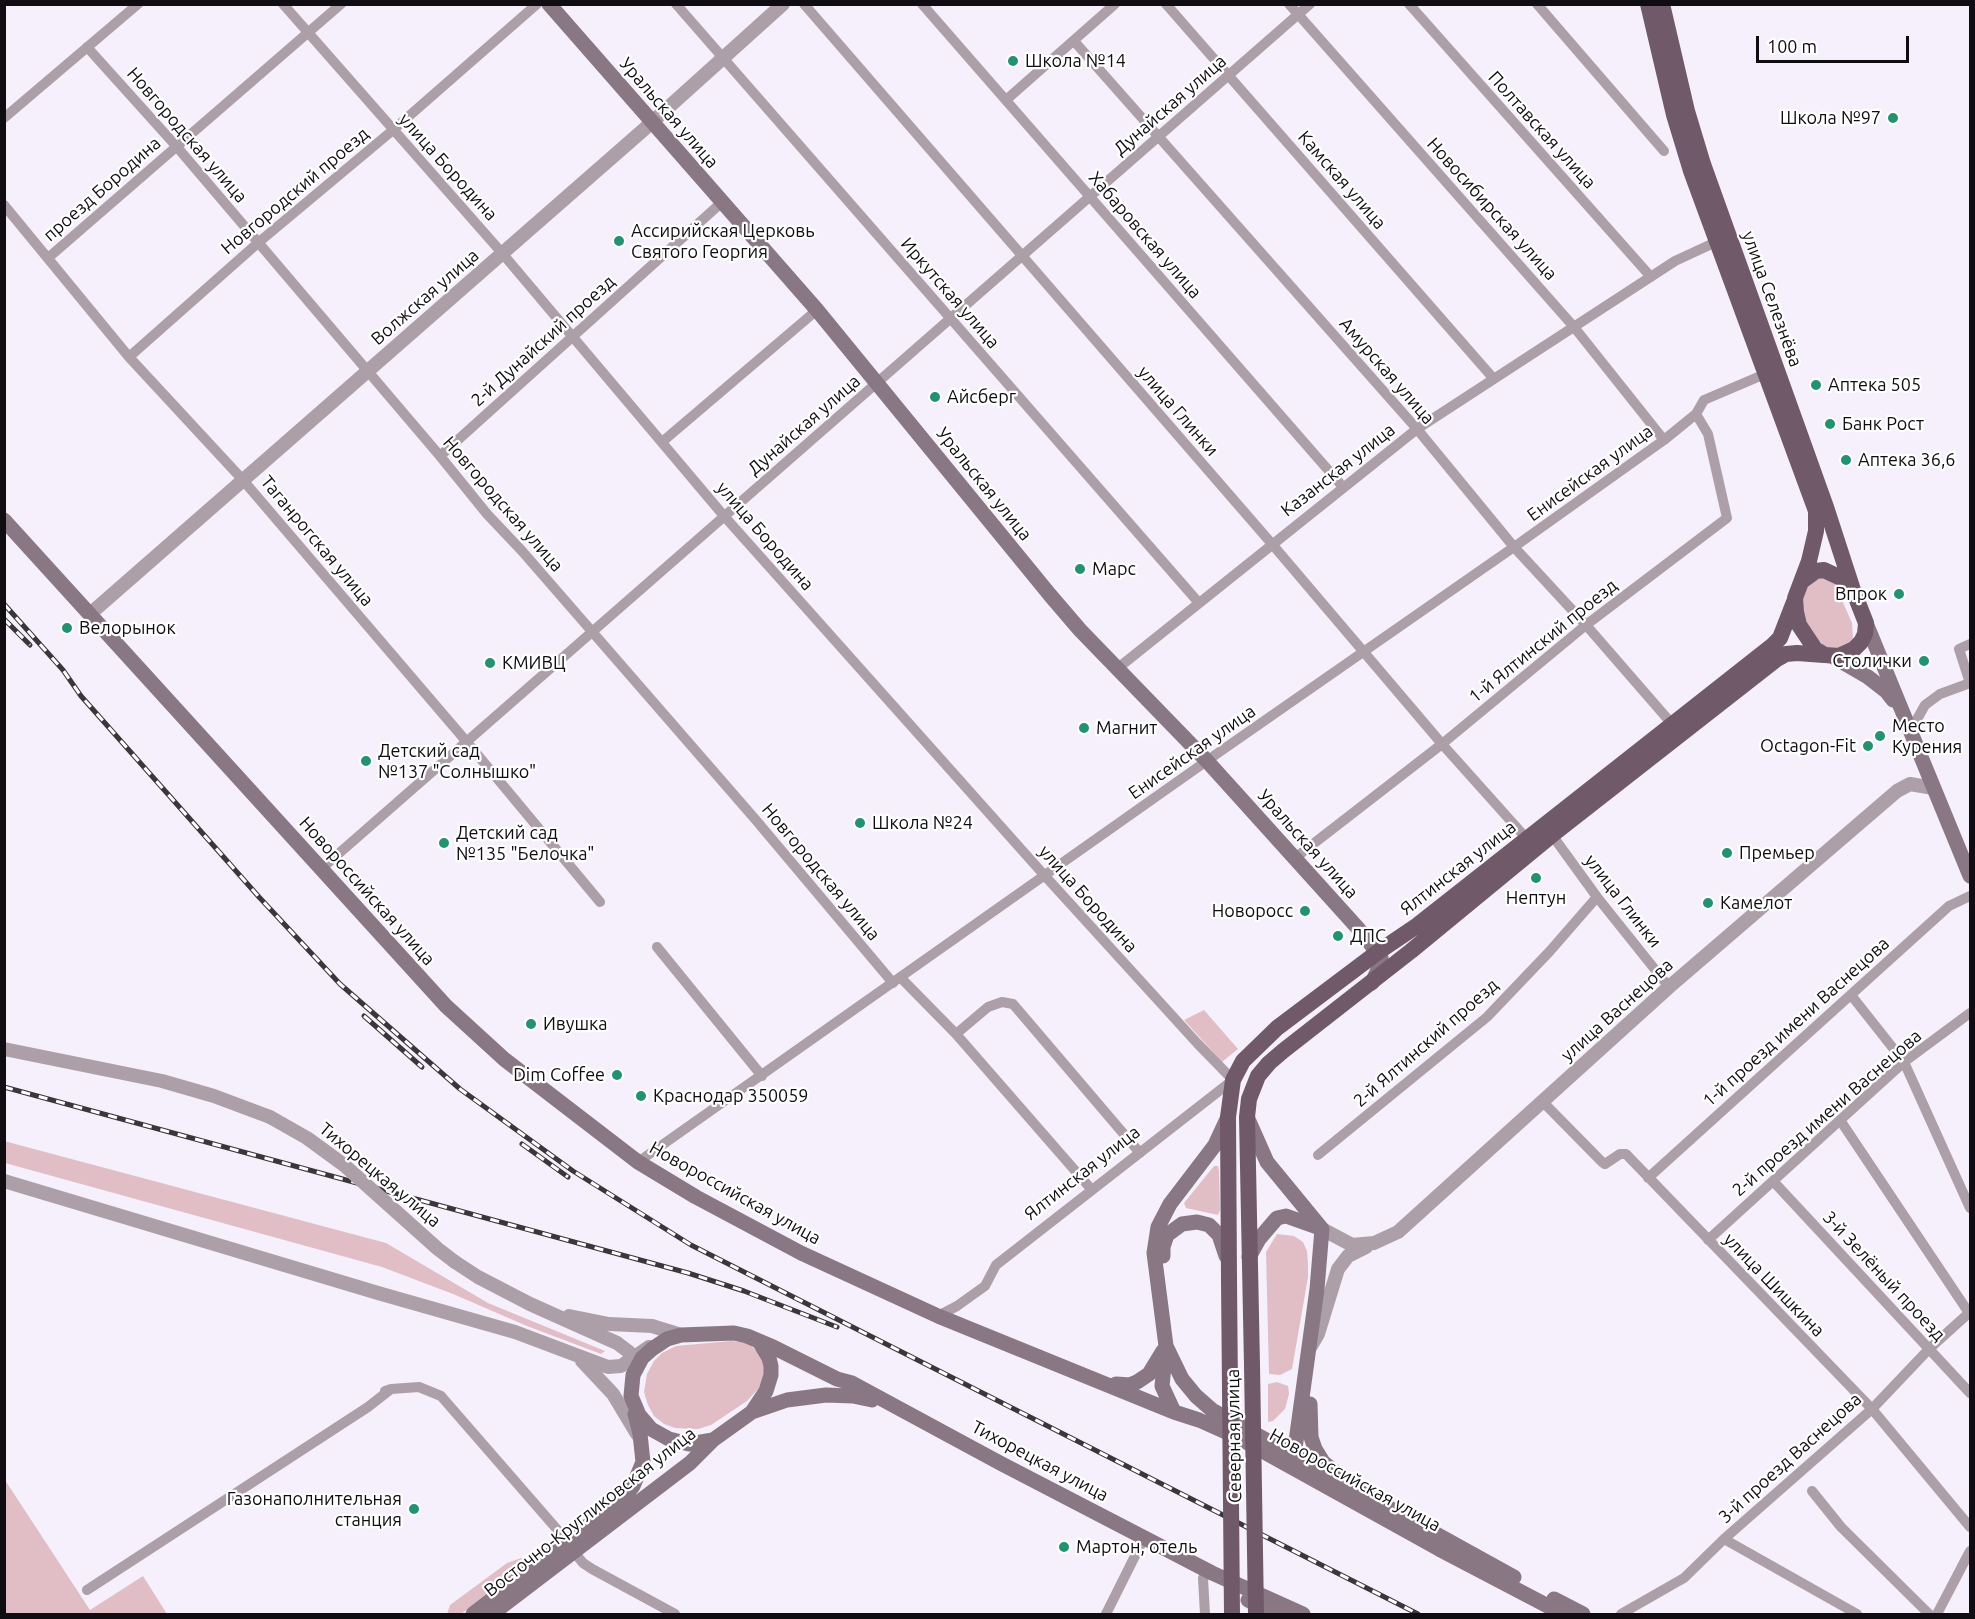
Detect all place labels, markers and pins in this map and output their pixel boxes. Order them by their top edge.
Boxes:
place label: Школа №14 [1025,50,1126,72]
marker: Школа №14 [1006,54,1020,68]
place label: Школа №97 [1780,107,1881,129]
marker: Школа №97 [1886,111,1900,125]
place label: Ассирийская Церковь Святого Георгия [631,220,814,262]
marker: Ассирийская Церковь Святого Георгия [612,234,626,248]
place label: Аптека 505 [1828,374,1921,396]
marker: Аптека 505 [1809,378,1823,392]
place label: Айсберг [947,386,1016,408]
marker: Айсберг [928,390,942,404]
place label: Банк Рост [1842,413,1924,435]
marker: Банк Рост [1823,417,1837,431]
place label: Аптека 36,6 [1858,449,1955,471]
marker: Аптека 36,6 [1839,453,1853,467]
place label: Марс [1092,558,1136,580]
marker: Марс [1073,562,1087,576]
place label: Впрок [1835,583,1887,605]
marker: Впрок [1892,587,1906,601]
place label: Велорынок [79,617,176,639]
marker: Велорынок [60,621,74,635]
place label: Столички [1832,650,1912,672]
place label: КМИВЦ [502,652,566,674]
marker: Столички [1917,654,1931,668]
marker: КМИВЦ [483,656,497,670]
place label: Место Курения [1892,715,1962,758]
place label: Магнит [1096,717,1157,739]
marker: Магнит [1077,721,1091,735]
marker: Место Курения [1873,729,1887,743]
place label: Octagon-Fit [1760,735,1856,757]
marker: Octagon-Fit [1861,739,1875,753]
place label: Детский сад №137 "Солнышко" [378,740,536,783]
marker: Детский сад №137 "Солнышко" [359,754,373,768]
place label: Школа №24 [872,812,973,834]
marker: Школа №24 [853,816,867,830]
place label: Детский сад №135 "Белочка" [456,822,594,864]
marker: Детский сад №135 "Белочка" [437,836,451,850]
place label: Премьер [1739,842,1815,864]
marker: Премьер [1720,846,1734,860]
marker: Нептун [1529,871,1543,885]
place label: Нептун [1506,887,1566,909]
place label: Камелот [1720,892,1792,914]
marker: Камелот [1701,896,1715,910]
place label: Новоросс [1212,900,1293,922]
marker: Новоросс [1298,904,1312,918]
place label: ДПС [1350,925,1386,947]
marker: ДПС [1331,929,1345,943]
place label: Ивушка [543,1013,608,1035]
marker: Ивушка [524,1017,538,1031]
place label: Dim Coffee [513,1064,605,1086]
marker: Dim Coffee [610,1068,624,1082]
place label: Краснодар 350059 [653,1085,809,1107]
marker: Краснодар 350059 [634,1089,648,1103]
place label: Газонаполнительная станция [227,1488,402,1530]
marker: Газонаполнительная станция [407,1502,421,1516]
place label: Мартон, отель [1076,1536,1197,1558]
marker: Мартон, отель [1057,1540,1071,1554]

